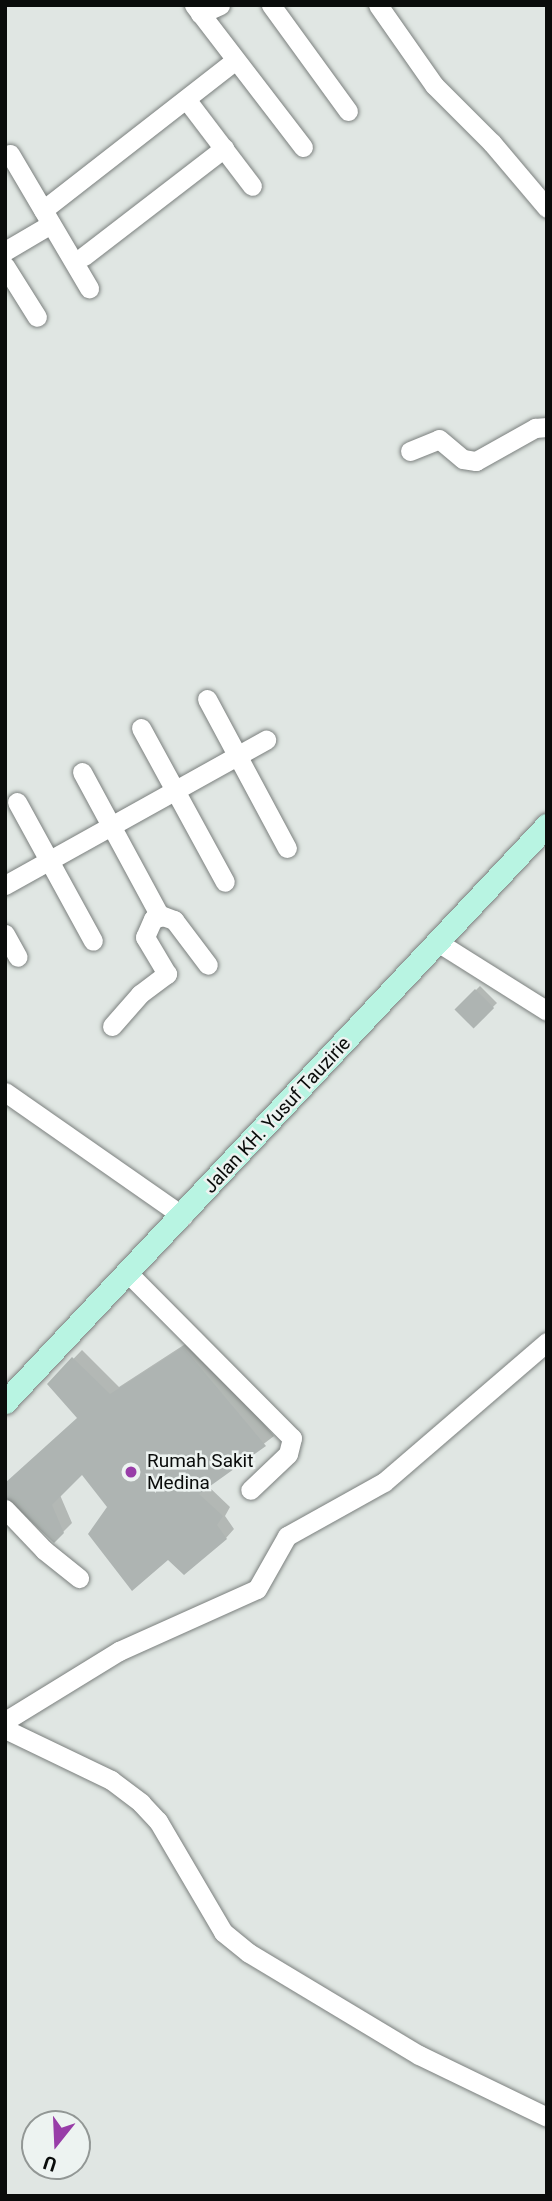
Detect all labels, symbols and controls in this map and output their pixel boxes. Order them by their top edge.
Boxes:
street label: Jalan KH. Yusuf Tauzirie [199,1032,355,1198]
place label: Rumah Sakit Medina [147,1450,253,1494]
marker: Rumah Sakit Medina [121,1462,141,1482]
north arrow [21,2110,91,2180]
text: U [40,2151,59,2176]

